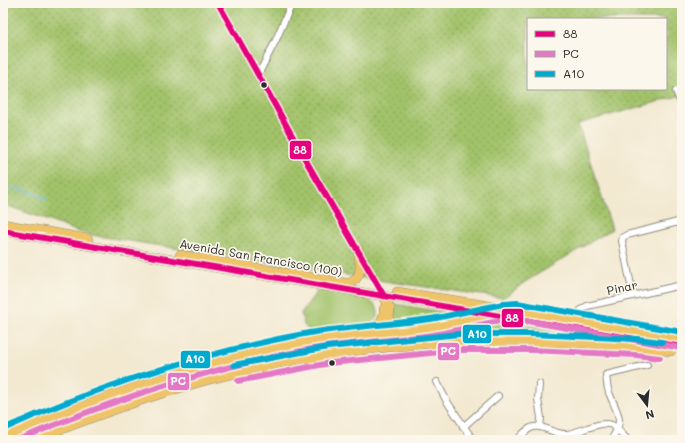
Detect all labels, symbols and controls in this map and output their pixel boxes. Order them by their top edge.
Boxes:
legend [527,18,667,90]
text: 88 [563,25,578,41]
text: PC [563,45,579,61]
text: A10 [563,65,585,81]
unlabelled marker [259,80,269,90]
line badge: 88 [289,140,312,160]
text: 88 [293,142,307,157]
street label: Avenida San Francisco (100) [179,235,343,279]
street label: Pinar [605,276,639,298]
line badge: 88 [501,308,524,328]
text: 88 [505,310,519,325]
line badge: A10 [462,324,492,344]
text: A10 [467,326,487,341]
line badge: PC [437,342,460,361]
text: PC [440,343,456,358]
line badge: A10 [180,350,211,369]
text: A10 [185,351,205,366]
unlabelled marker [327,358,337,368]
line badge: PC [167,372,190,391]
text: PC [170,373,186,388]
north arrow [627,385,667,425]
text: N [644,407,656,423]

